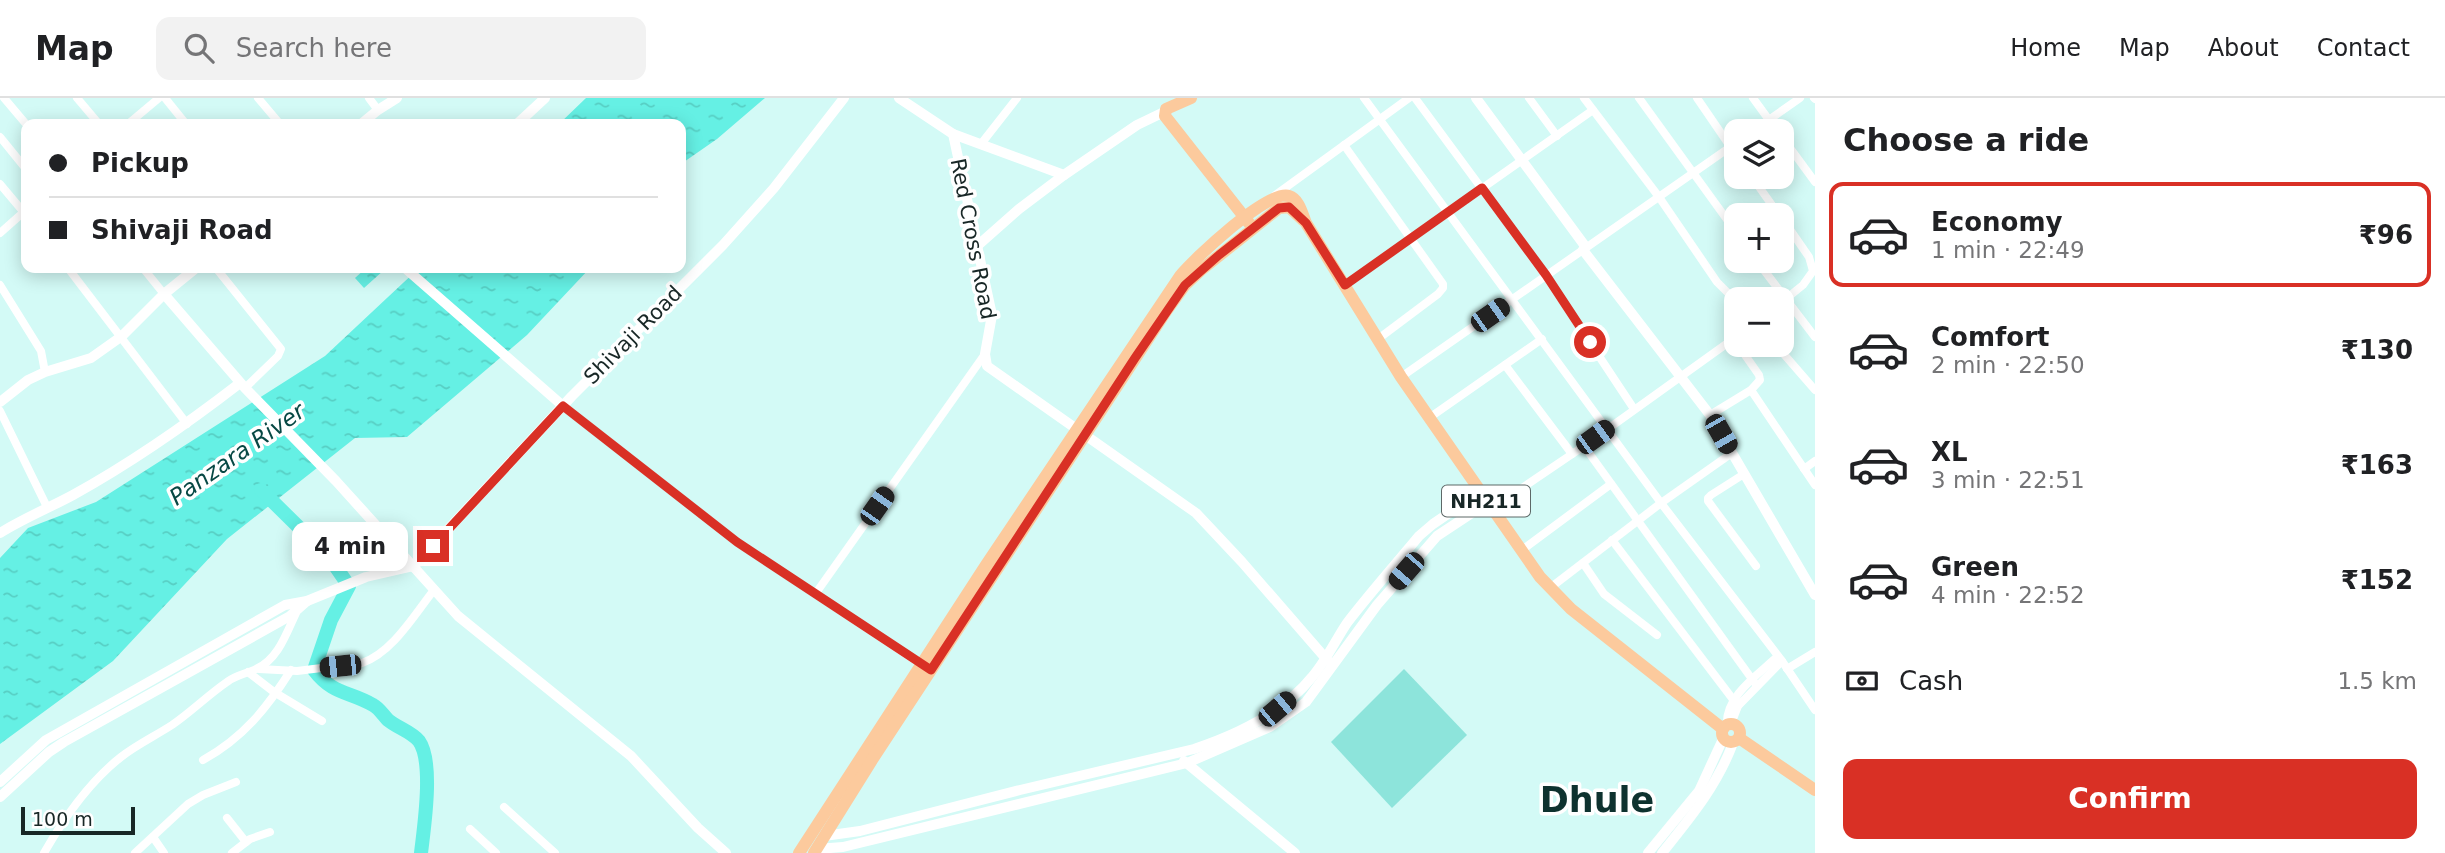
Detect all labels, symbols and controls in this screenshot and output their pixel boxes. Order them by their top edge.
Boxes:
search box [156,17,646,80]
text: Map [35,29,114,68]
icon: search [180,29,218,67]
text: Search here [236,33,392,63]
text: Home [2010,34,2081,62]
text: Map [2119,34,2170,62]
text: About [2208,34,2279,62]
text: Contact [2317,34,2410,62]
map controls [1724,119,1794,357]
button: layers [1724,119,1794,189]
text: Choose a ride [1843,121,2089,159]
text: Pickup [91,148,189,178]
street label: Red Cross Road [946,156,1000,322]
button: + [1724,203,1794,273]
icon: car [1847,203,1910,266]
text: Economy [1931,207,2062,237]
text: Shivaji Road [91,215,273,245]
text: ₹96 [2359,220,2413,250]
text: 1 min · 22:49 [1931,237,2085,263]
street label: Shivaji Road [579,281,687,389]
button: − [1724,287,1794,357]
car [1467,294,1514,336]
icon: car [1847,318,1910,381]
text: Comfort [1931,322,2049,352]
route start [1574,326,1606,358]
text: ₹130 [2341,335,2413,365]
text: 2 min · 22:50 [1931,352,2085,378]
water label: Panzara River [164,397,311,510]
car [1702,411,1741,457]
car [1572,416,1619,458]
icon: car [1847,433,1910,496]
text: XL [1931,437,1968,467]
text: ₹163 [2341,450,2413,480]
text: 3 min · 22:51 [1931,467,2085,493]
car [857,483,898,529]
road number: NH211 [1442,486,1530,516]
callout: 4 min [293,522,408,570]
route end [417,530,449,562]
text: 4 min [314,533,386,559]
car [1385,548,1428,594]
icon: car [1847,548,1910,611]
text: Green [1931,552,2019,582]
text: ₹152 [2341,565,2413,595]
text: 4 min · 22:52 [1931,582,2085,608]
car [319,653,362,679]
icon: cash [1843,662,1881,700]
text: Cash [1899,666,1963,696]
text: 1.5 km [2337,668,2417,694]
car [1255,687,1300,731]
button: Confirm [1843,759,2417,839]
district label: Dhule [1540,780,1654,820]
scale bar [21,804,135,836]
text: 100 m [32,808,93,830]

